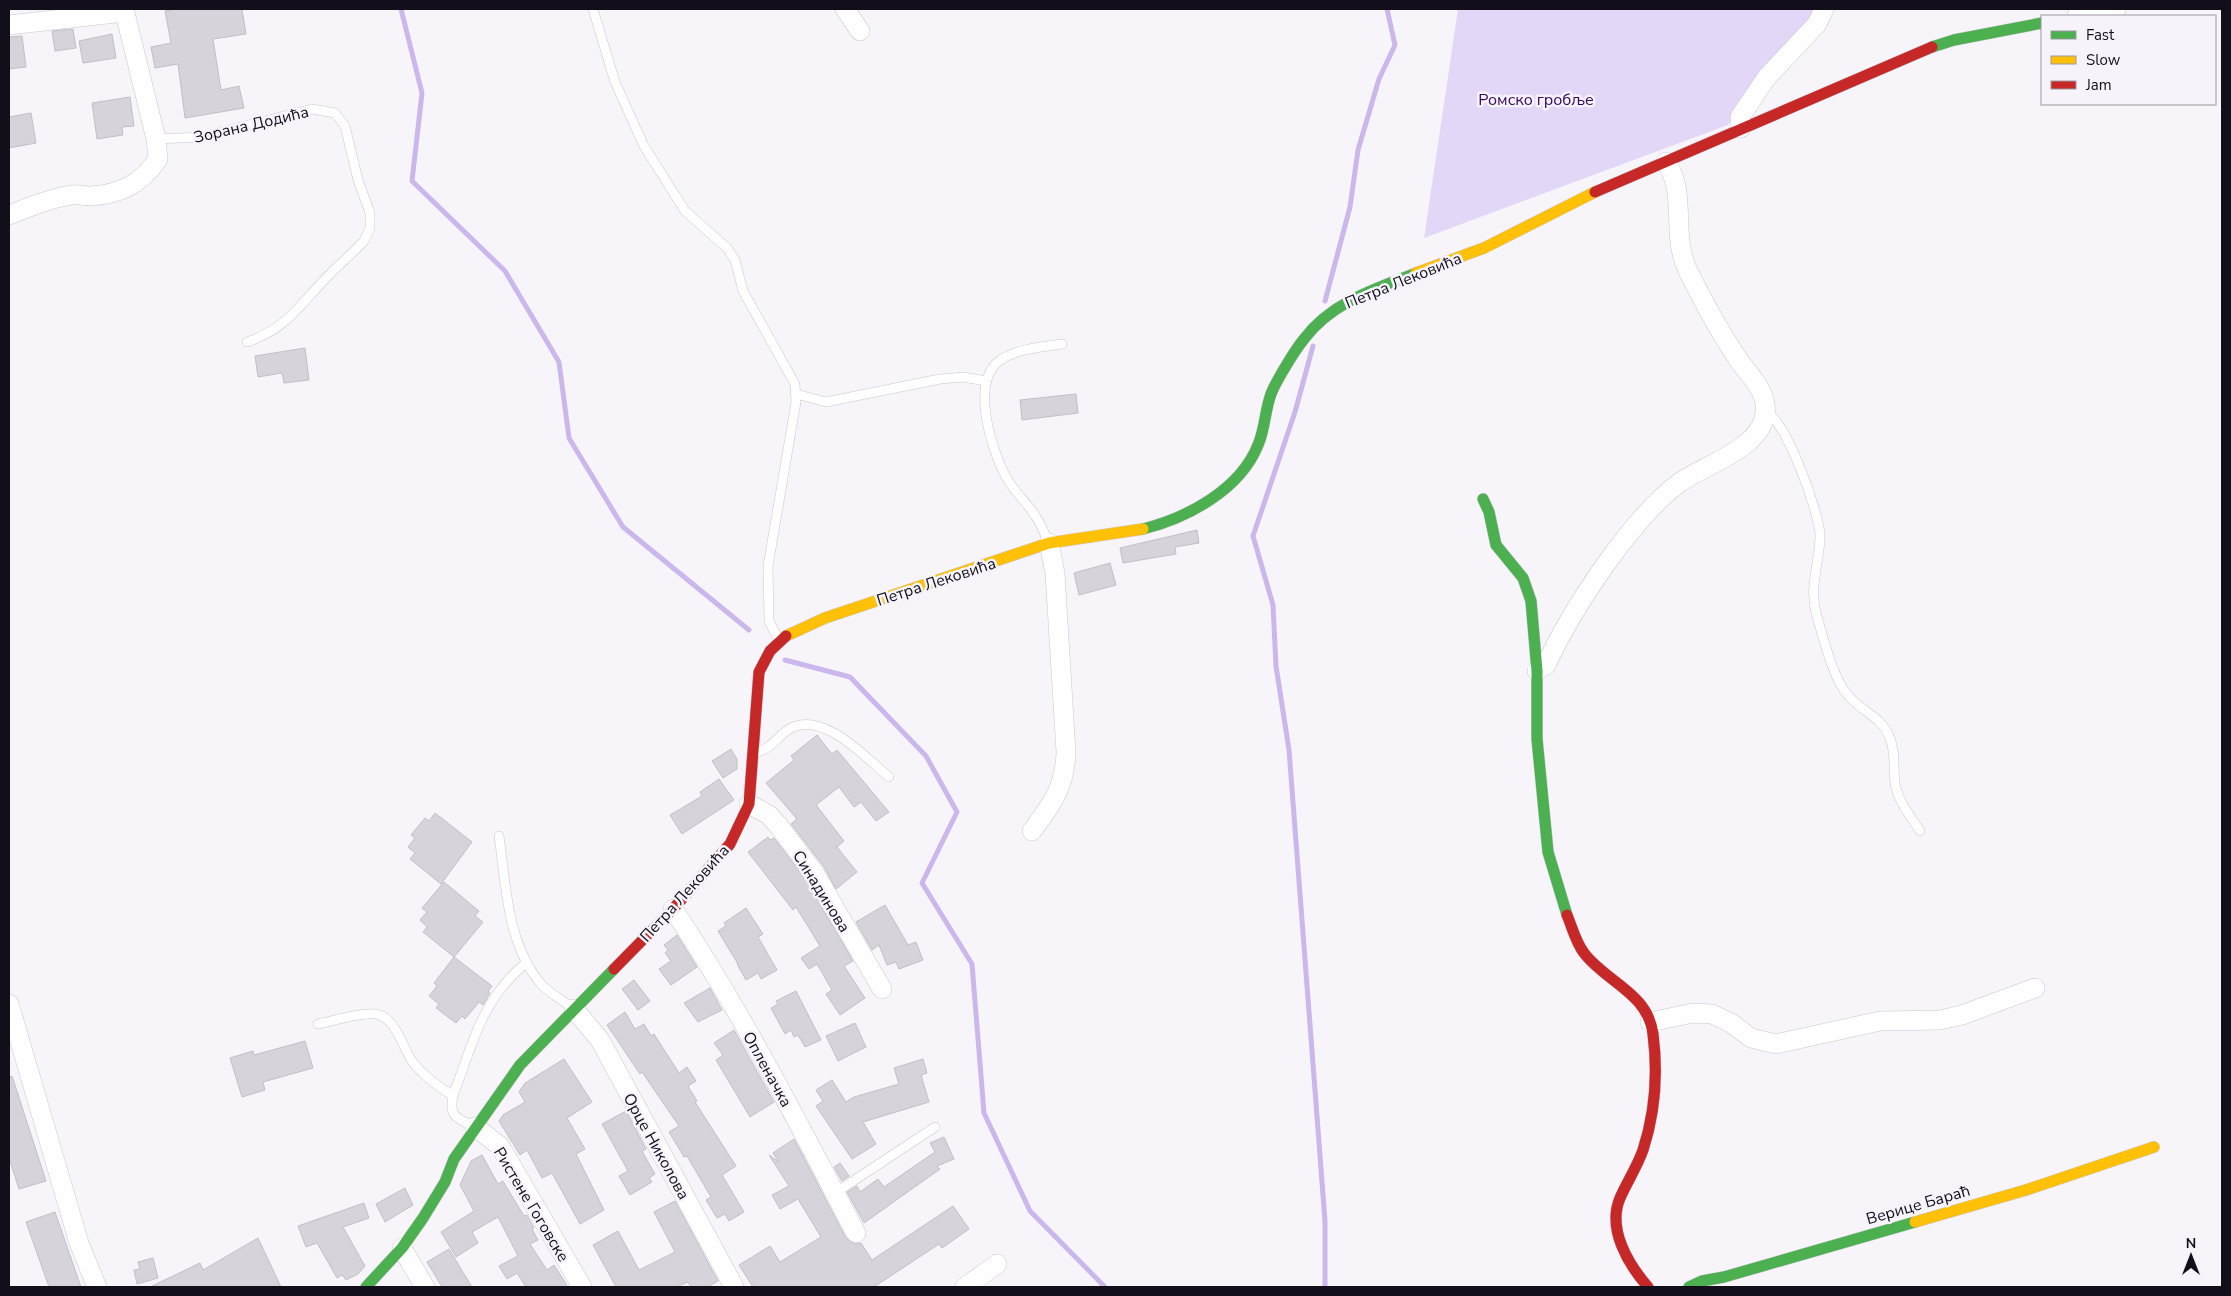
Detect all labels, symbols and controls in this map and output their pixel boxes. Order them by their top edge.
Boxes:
legend [2041,15,2216,105]
text: Fast [2086,25,2115,45]
text: Slow [2086,50,2121,70]
text: Jam [2085,75,2112,95]
park label: Ромско гробље [1478,89,1594,111]
street label: Зорана Додића [191,101,311,149]
street label: Петра Лековића [1342,247,1465,314]
street label: Петра Лековића [874,552,999,612]
street label: Петра Лековића [635,840,734,947]
street label: Синадинова [787,846,855,937]
street label: Опленачка [737,1028,797,1111]
street label: Орце Николова [618,1089,694,1204]
street label: Ристене Гоговске [488,1143,574,1266]
street label: Верице Бараћ [1864,1180,1973,1230]
north arrow [2166,1231,2216,1281]
text: N [2186,1234,2196,1253]

